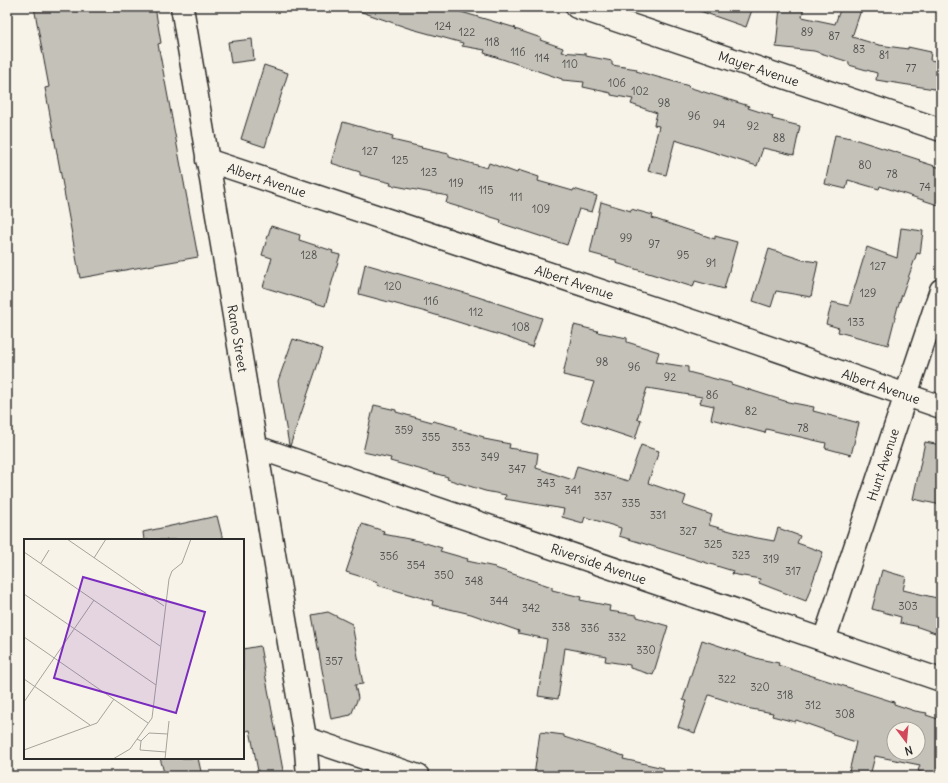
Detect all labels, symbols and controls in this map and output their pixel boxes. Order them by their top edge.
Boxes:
house number: 124 [435,19,451,33]
house number: 122 [459,25,475,39]
house number: 89 [801,25,813,39]
house number: 87 [828,29,840,43]
house number: 118 [484,35,500,49]
house number: 83 [853,42,865,56]
house number: 116 [510,45,526,59]
street label: Mayer Avenue [716,47,801,90]
house number: 81 [879,48,889,62]
house number: 114 [534,51,550,65]
house number: 110 [562,57,578,71]
house number: 77 [906,61,917,75]
house number: 106 [608,76,626,90]
house number: 102 [631,84,649,98]
house number: 98 [658,96,670,110]
house number: 96 [688,109,700,123]
house number: 94 [713,117,725,131]
house number: 92 [747,119,759,133]
house number: 88 [773,131,785,145]
house number: 127 [362,144,378,158]
house number: 125 [392,153,408,167]
house number: 80 [858,158,872,172]
street label: Albert Avenue [225,159,308,201]
house number: 123 [421,165,437,179]
house number: 78 [886,167,898,181]
house number: 119 [448,176,464,190]
house number: 74 [919,180,931,194]
house number: 115 [478,183,494,197]
house number: 111 [509,190,523,204]
house number: 109 [532,202,550,216]
house number: 99 [620,231,632,245]
house number: 97 [648,237,660,251]
house number: 128 [301,248,317,262]
house number: 95 [677,248,689,262]
house number: 91 [706,256,716,270]
house number: 127 [870,259,886,273]
street label: Albert Avenue [533,261,616,303]
house number: 120 [384,279,402,293]
house number: 129 [860,286,876,300]
house number: 116 [423,294,439,308]
street label: Rano Street [223,303,251,374]
house number: 112 [469,305,483,319]
house number: 133 [848,315,864,329]
house number: 108 [512,320,530,334]
house number: 98 [596,355,608,369]
house number: 96 [628,360,640,374]
street label: Albert Avenue [839,365,922,408]
house number: 92 [664,370,676,384]
house number: 86 [706,388,718,402]
house number: 82 [745,404,757,418]
house number: 78 [797,421,809,435]
house number: 359 [395,423,413,437]
street label: Hunt Avenue [863,426,903,503]
house number: 355 [422,430,440,444]
house number: 353 [452,440,470,454]
house number: 349 [481,450,499,464]
house number: 347 [508,462,527,476]
house number: 343 [537,476,555,490]
house number: 341 [565,483,581,497]
house number: 337 [594,489,613,503]
house number: 335 [622,496,640,510]
house number: 331 [650,508,666,522]
house number: 327 [679,524,697,538]
house number: 325 [704,537,722,551]
inset map [24,539,244,759]
street label: Riverside Avenue [548,540,649,588]
house number: 323 [732,548,750,562]
house number: 356 [380,549,398,563]
house number: 319 [763,552,779,566]
house number: 354 [407,558,425,572]
house number: 317 [785,564,802,578]
house number: 350 [434,568,454,582]
house number: 348 [465,574,483,588]
house number: 344 [490,594,508,608]
house number: 303 [898,599,918,613]
house number: 342 [522,601,540,615]
house number: 338 [552,620,570,634]
house number: 336 [581,621,599,635]
house number: 332 [608,630,626,644]
house number: 330 [636,643,656,657]
house number: 357 [325,654,344,668]
house number: 322 [718,672,736,686]
house number: 320 [750,680,770,694]
house number: 318 [777,688,793,702]
house number: 312 [805,698,821,712]
house number: 308 [835,707,855,721]
north arrow [886,721,926,761]
text: N [903,743,914,758]

